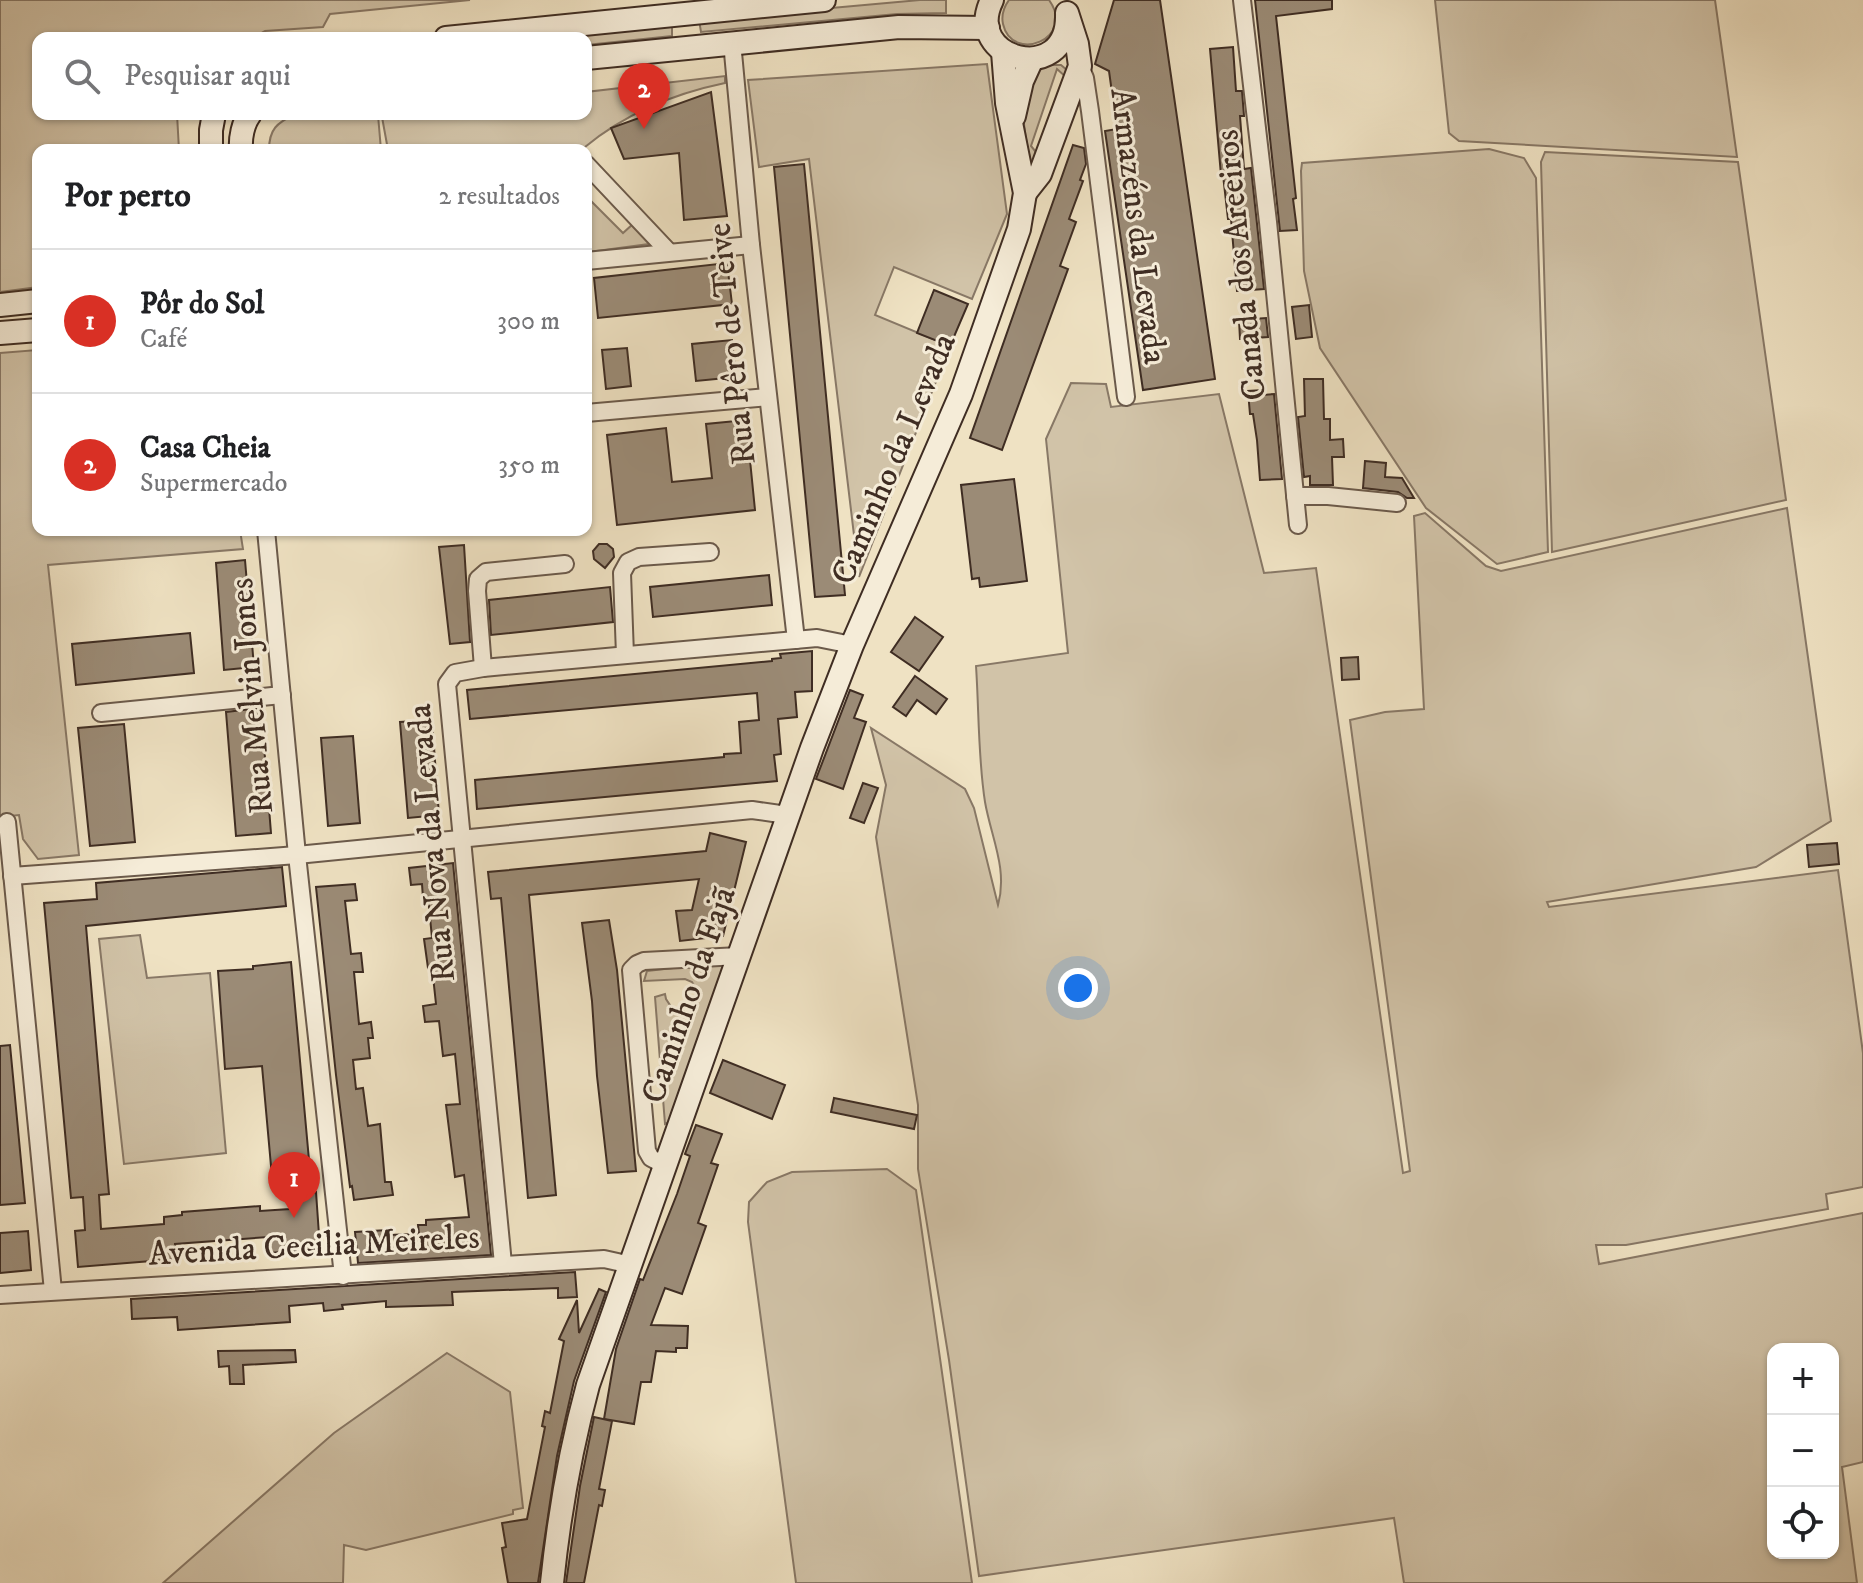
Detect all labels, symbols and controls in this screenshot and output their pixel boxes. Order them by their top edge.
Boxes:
search box [32,32,592,120]
icon: search [60,54,104,98]
text: Pesquisar aqui [124,58,291,95]
pin: 2 [618,63,670,129]
street label: Armazéns da Levada [1100,86,1176,367]
street label: Canada dos Areeiros [1206,128,1276,402]
text: Por perto [64,175,191,217]
text: 2 resultados [439,180,560,213]
street label: Rua Pêro de Teive [698,221,766,467]
text: Pôr do Sol [140,286,264,323]
text: 1 [85,305,95,338]
text: 300 m [497,305,560,338]
text: Café [140,323,187,356]
street label: Caminho da Levada [822,327,966,591]
text: Casa Cheia [140,430,270,467]
text: 2 [84,449,96,482]
text: 350 m [498,449,560,482]
text: Supermercado [140,467,287,500]
street label: Rua Melvin Jones [221,576,283,816]
street label: Rua Nova da Levada [399,701,465,984]
street label: Caminho da Fajã [632,881,746,1109]
your location [1058,968,1098,1008]
pin: 1 [268,1152,320,1218]
street label: Avenida Cecilia Meireles [147,1216,481,1276]
map controls [1767,1343,1839,1559]
button: + [1767,1343,1839,1415]
button: − [1767,1415,1839,1487]
button: locate [1767,1487,1839,1559]

